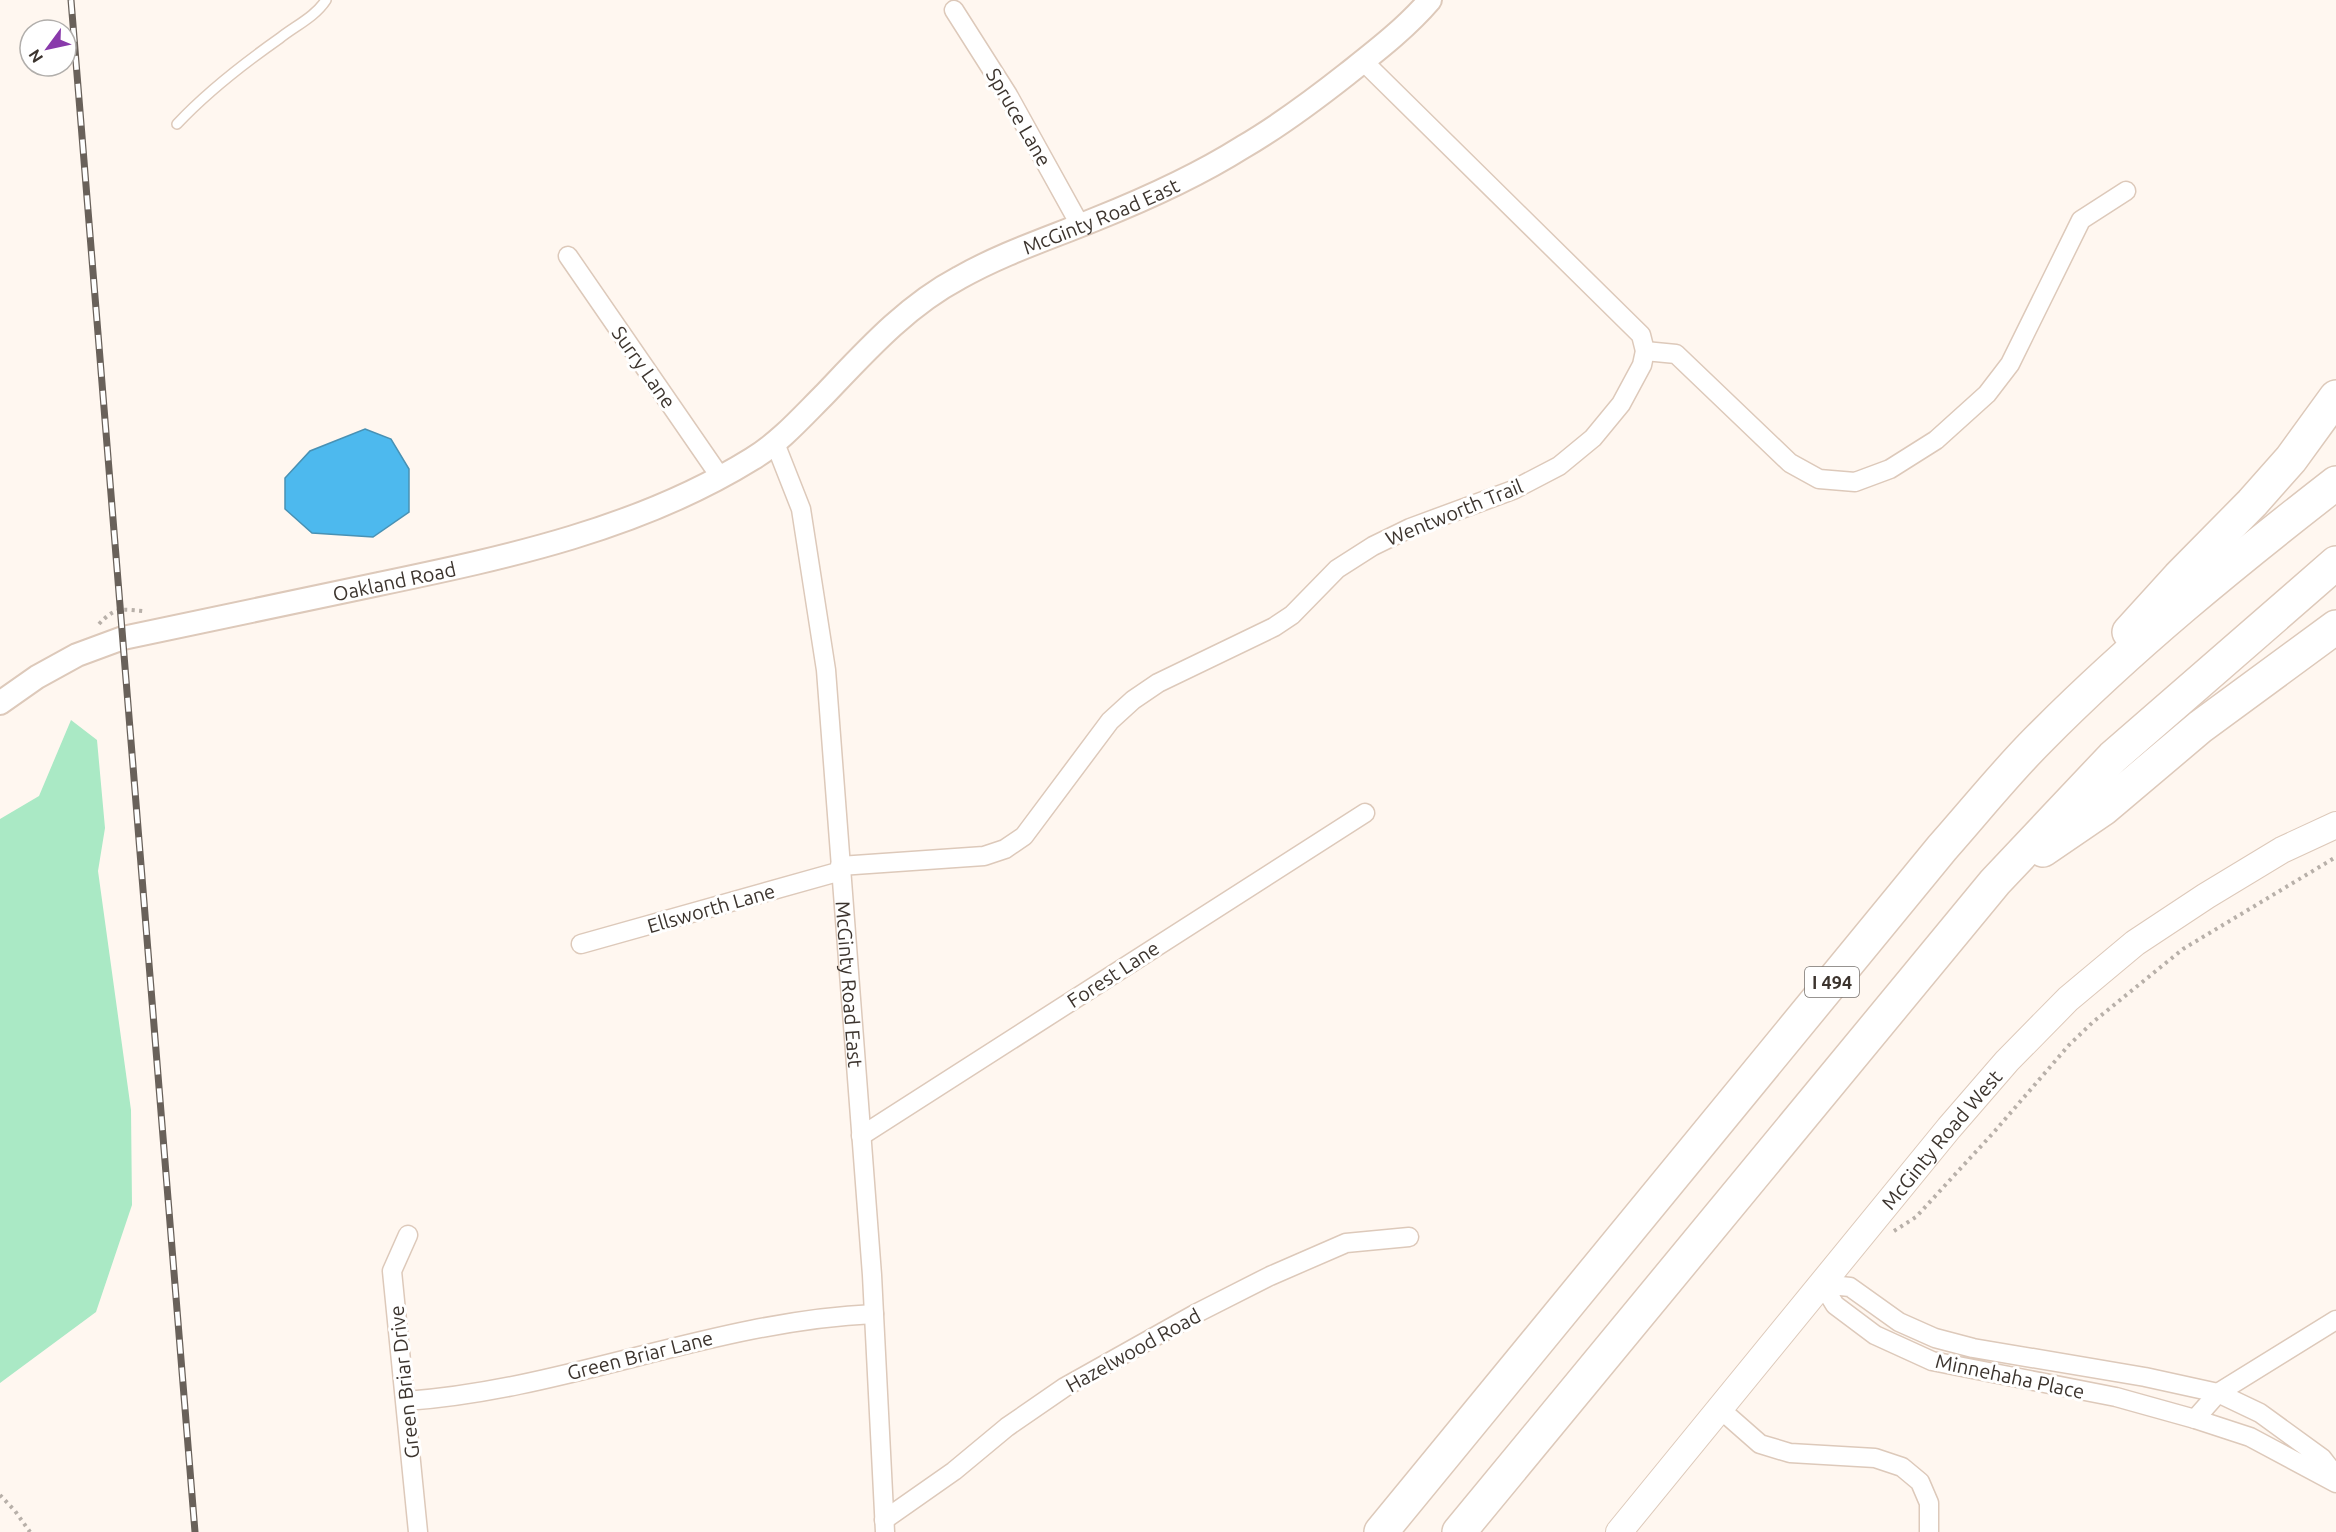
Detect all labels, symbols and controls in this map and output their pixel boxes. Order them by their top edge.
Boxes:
north arrow [18,18,78,78]
text: N [25,46,46,66]
street label: Spruce Lane [982,64,1056,170]
street label: McGinty Road East [1019,173,1183,258]
street label: Surry Lane [607,322,681,412]
street label: Wentworth Trail [1382,474,1526,550]
street label: Oakland Road [330,556,458,605]
street label: Ellsworth Lane [644,879,778,937]
street label: McGinty Road East [832,900,868,1069]
street label: Forest Lane [1063,936,1163,1012]
road number: I 494 [1805,967,1859,997]
street label: McGinty Road West [1876,1065,2006,1214]
street label: Hazelwood Road [1061,1303,1205,1397]
street label: Green Briar Drive [385,1304,423,1460]
street label: Green Briar Lane [565,1326,715,1384]
street label: Minnehaha Place [1933,1349,2087,1403]

